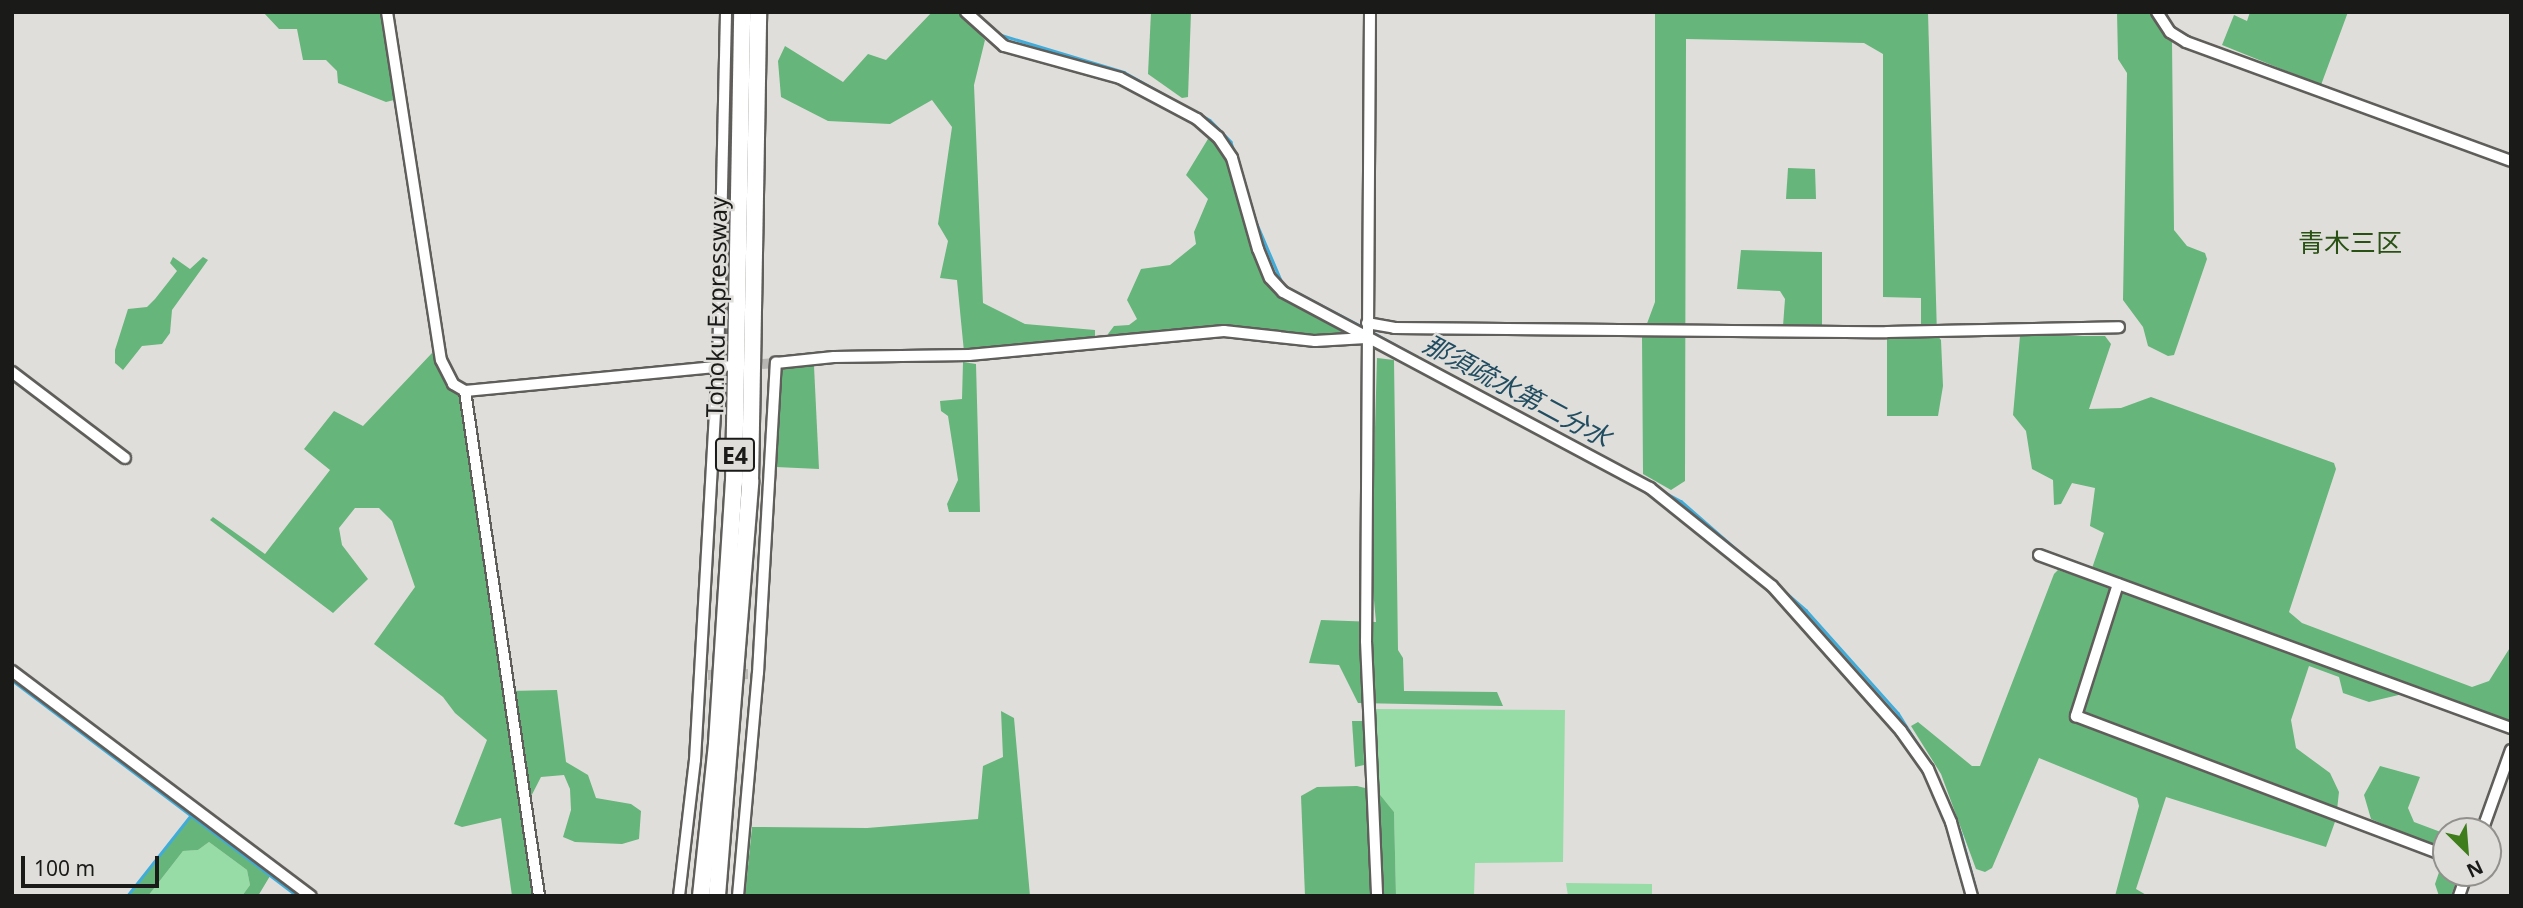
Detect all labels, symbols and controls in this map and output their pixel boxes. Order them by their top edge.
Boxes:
street label: Tohoku Expressway [700,196,732,418]
district label: 青木三区 [2298,227,2402,259]
water label: 那須疏水第二分水 [1418,328,1616,454]
road number: E4 [714,436,756,475]
north arrow [2432,817,2502,887]
scale bar [24,842,163,886]
text: 100 m [34,854,95,882]
text: N [2463,854,2488,884]

